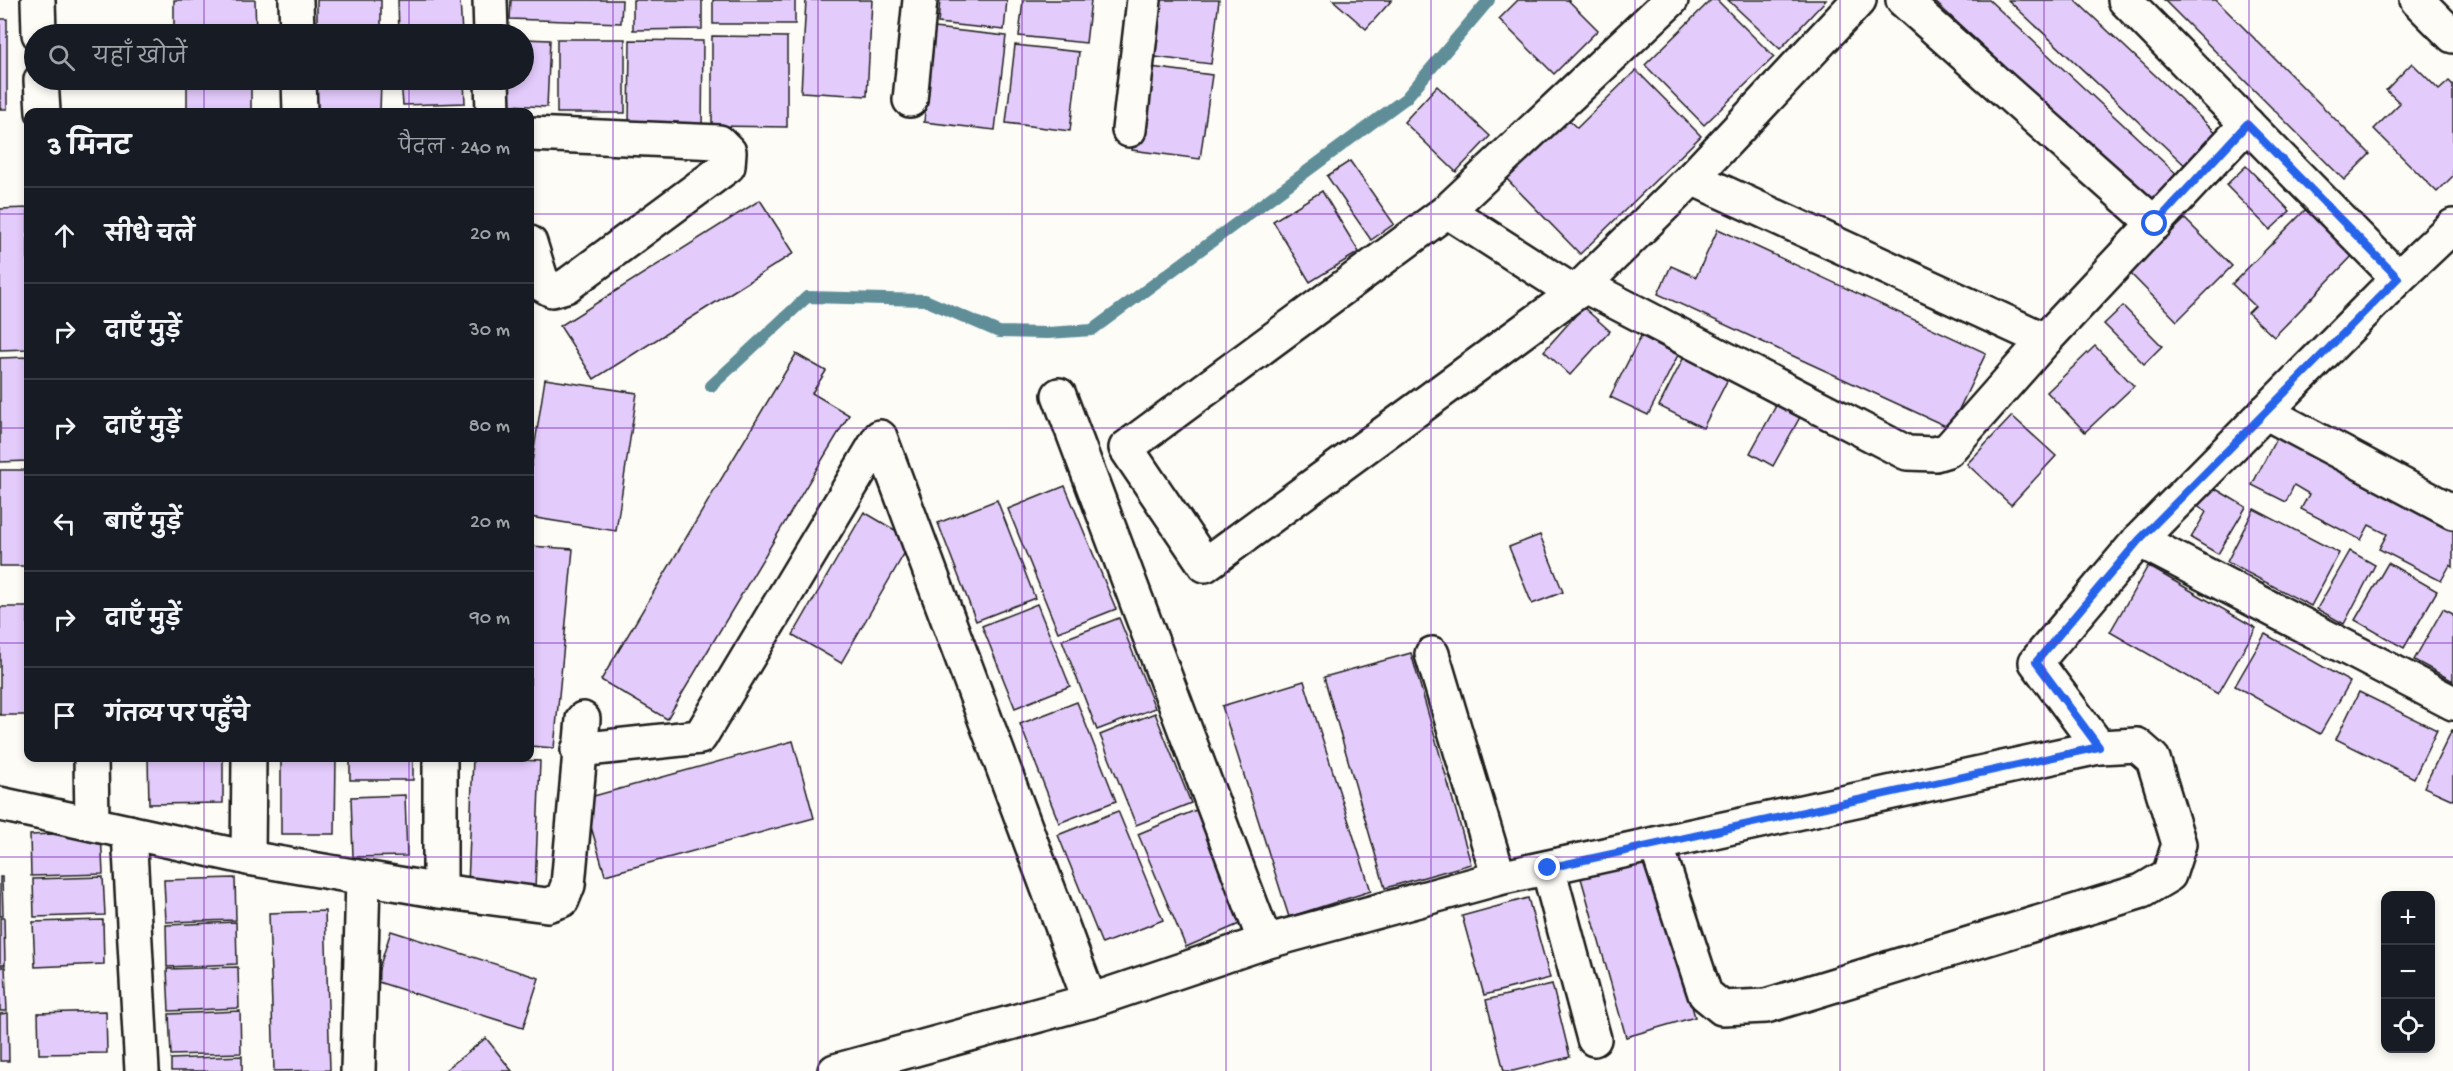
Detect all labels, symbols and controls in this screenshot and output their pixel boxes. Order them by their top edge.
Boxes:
search box [24,24,534,90]
icon: search [45,41,78,74]
text: यहाँ खोजें [93,46,187,72]
text: 3 मिनट [48,134,131,165]
text: पैदल · 240 m [398,138,510,161]
route start [2141,210,2167,236]
icon: ahead [48,219,81,252]
text: सीधे चलें [105,224,195,250]
text: 20 m [470,224,510,247]
icon: right [48,315,81,348]
text: दाएँ मुड़ें [105,320,181,346]
text: 30 m [469,320,510,343]
icon: right [48,411,81,444]
text: दाएँ मुड़ें [105,416,181,442]
text: 80 m [469,416,510,439]
icon: left [48,507,81,540]
text: बाएँ मुड़ें [105,512,182,538]
text: 20 m [470,512,510,535]
icon: right [48,603,81,636]
text: दाएँ मुड़ें [105,608,181,634]
text: 90 m [470,608,510,631]
icon: arrive [48,699,81,732]
text: गंतव्य पर पहुँचे [105,704,249,730]
route end [1534,854,1560,880]
map controls [2381,891,2435,1053]
button: + [2381,891,2435,945]
button: − [2381,945,2435,999]
button: locate [2381,999,2435,1053]

